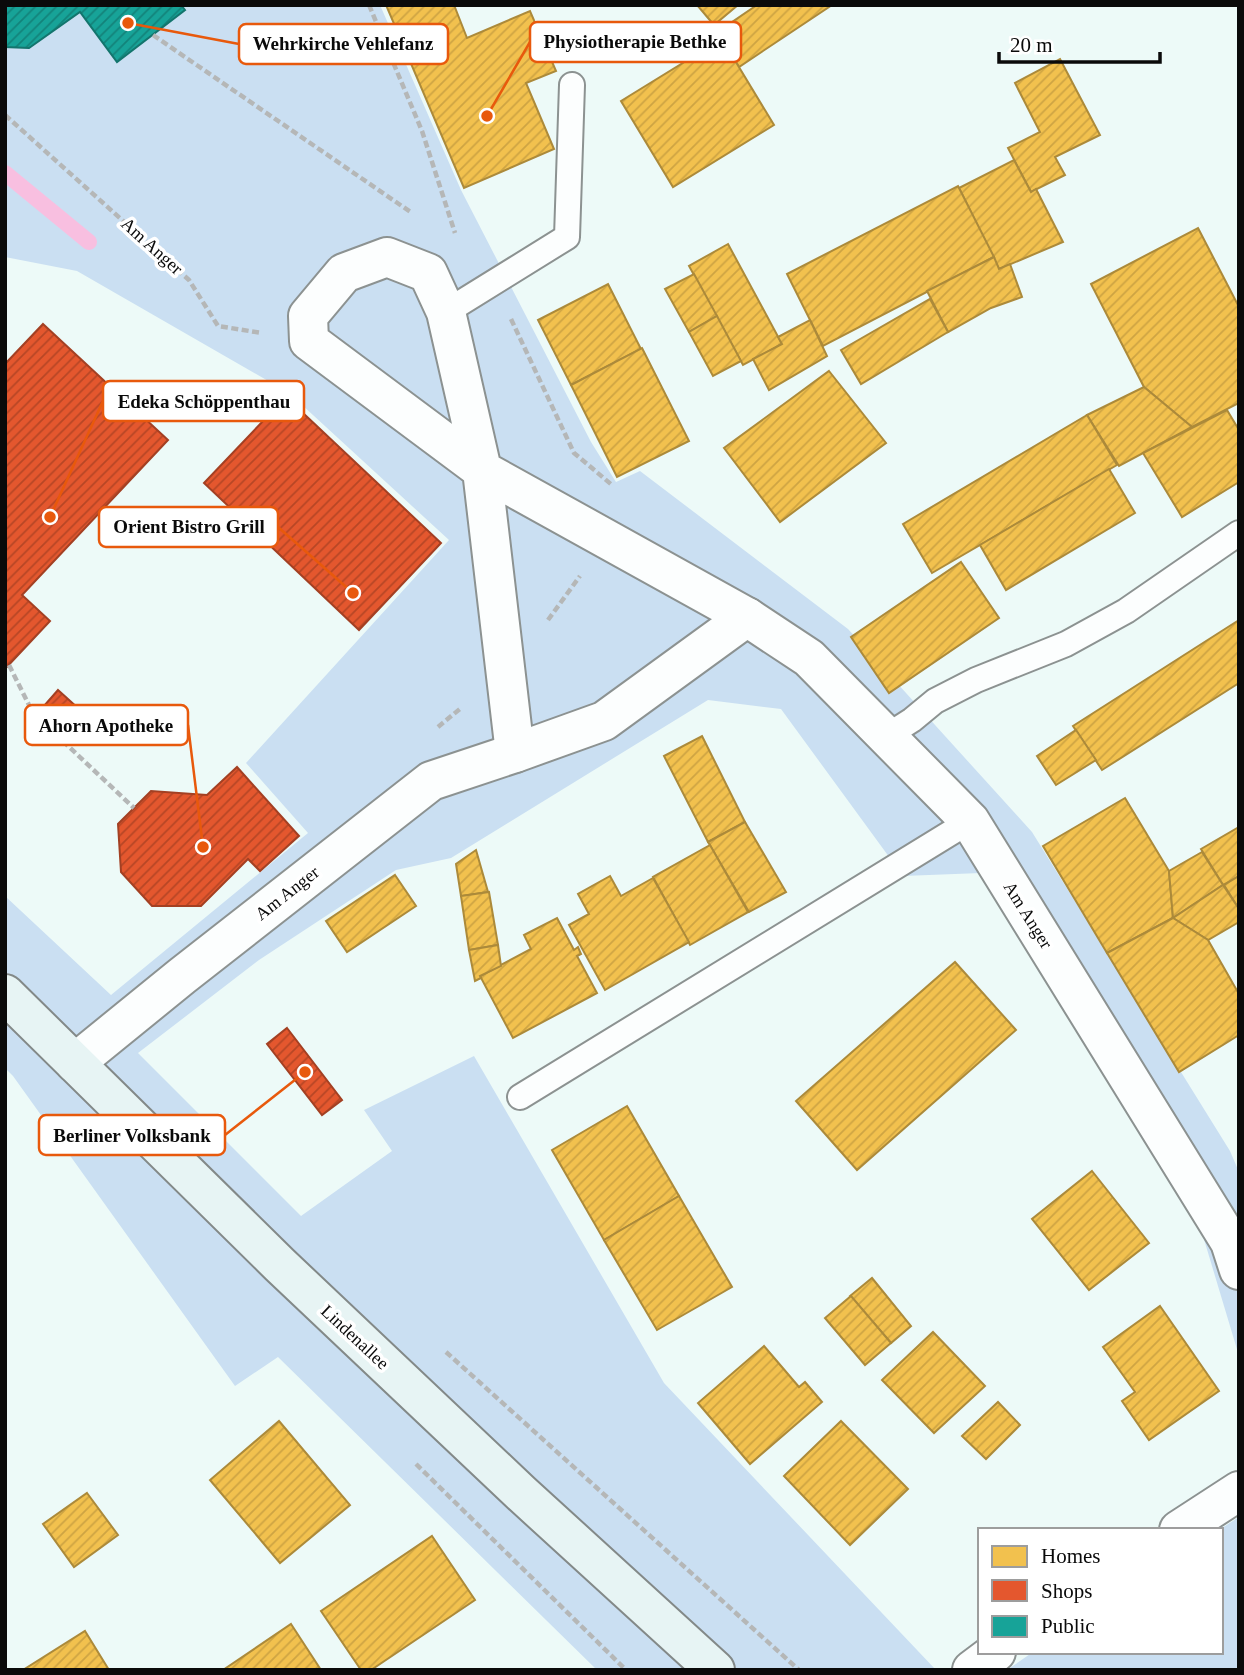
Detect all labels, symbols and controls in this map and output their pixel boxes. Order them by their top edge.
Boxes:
scale bar [999,21,1160,65]
callout: Physiotherapie Bethke [530,22,741,62]
callout: Wehrkirche Vehlefanz [239,24,448,64]
text: Physiotherapie Bethke [543,31,727,52]
text: Wehrkirche Vehlefanz [253,33,434,54]
text: 20 m [1010,33,1053,57]
street label: Am Anger [117,213,187,279]
callout: Edeka Schöppenthau [103,381,304,421]
text: Edeka Schöppenthau [118,391,291,412]
callout: Orient Bistro Grill [99,507,278,547]
text: Orient Bistro Grill [113,516,265,537]
callout: Ahorn Apotheke [25,705,188,745]
text: Ahorn Apotheke [39,715,173,736]
street label: Am Anger [251,862,323,924]
street label: Am Anger [1000,878,1056,952]
callout: Berliner Volksbank [39,1115,225,1155]
text: Berliner Volksbank [53,1125,211,1146]
street label: Lindenallee [317,1301,393,1373]
legend [978,1528,1223,1654]
text: Homes [1041,1544,1101,1568]
text: Shops [1041,1579,1092,1603]
text: Public [1041,1614,1095,1638]

